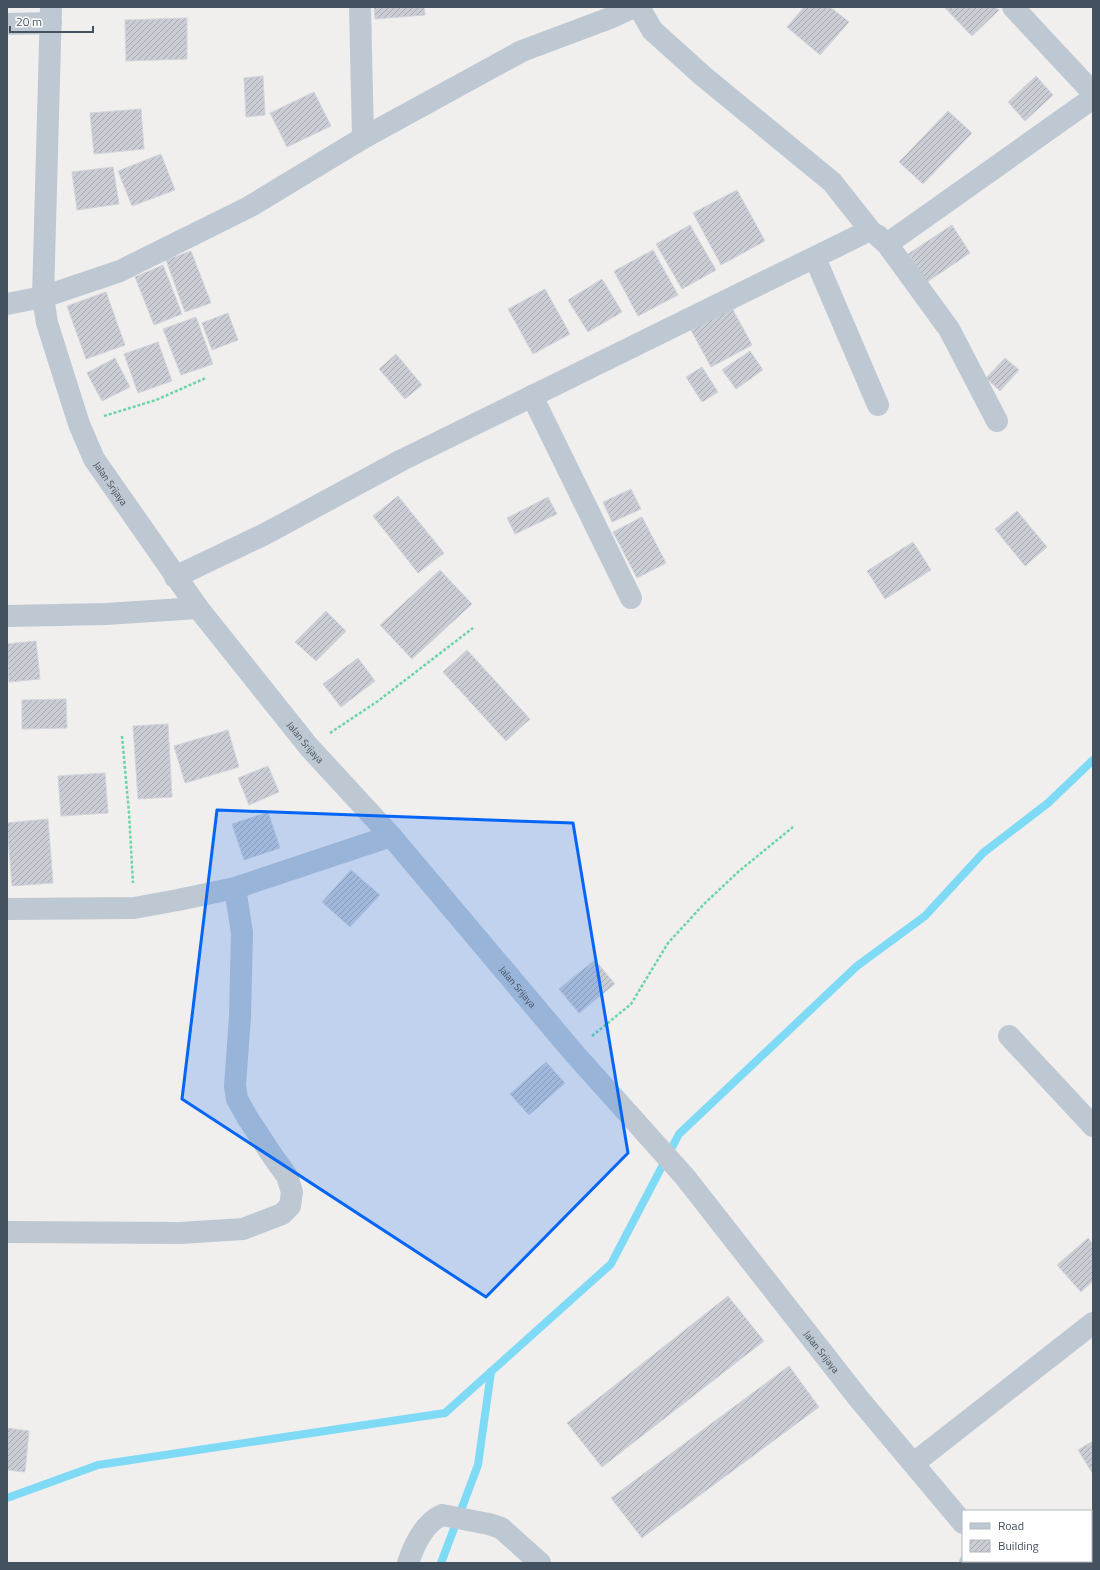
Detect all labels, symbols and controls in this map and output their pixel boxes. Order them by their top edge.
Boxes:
scale bar [10,8,93,34]
text: 20 m [16,12,42,31]
street label: Jalan Srijaya [90,458,132,508]
street label: Jalan Srijaya [284,718,328,766]
street label: Jalan Srijaya [496,962,540,1011]
street label: Jalan Srijaya [800,1327,843,1376]
legend [962,1510,1092,1562]
text: Road [998,1516,1024,1535]
text: Building [998,1536,1039,1555]

